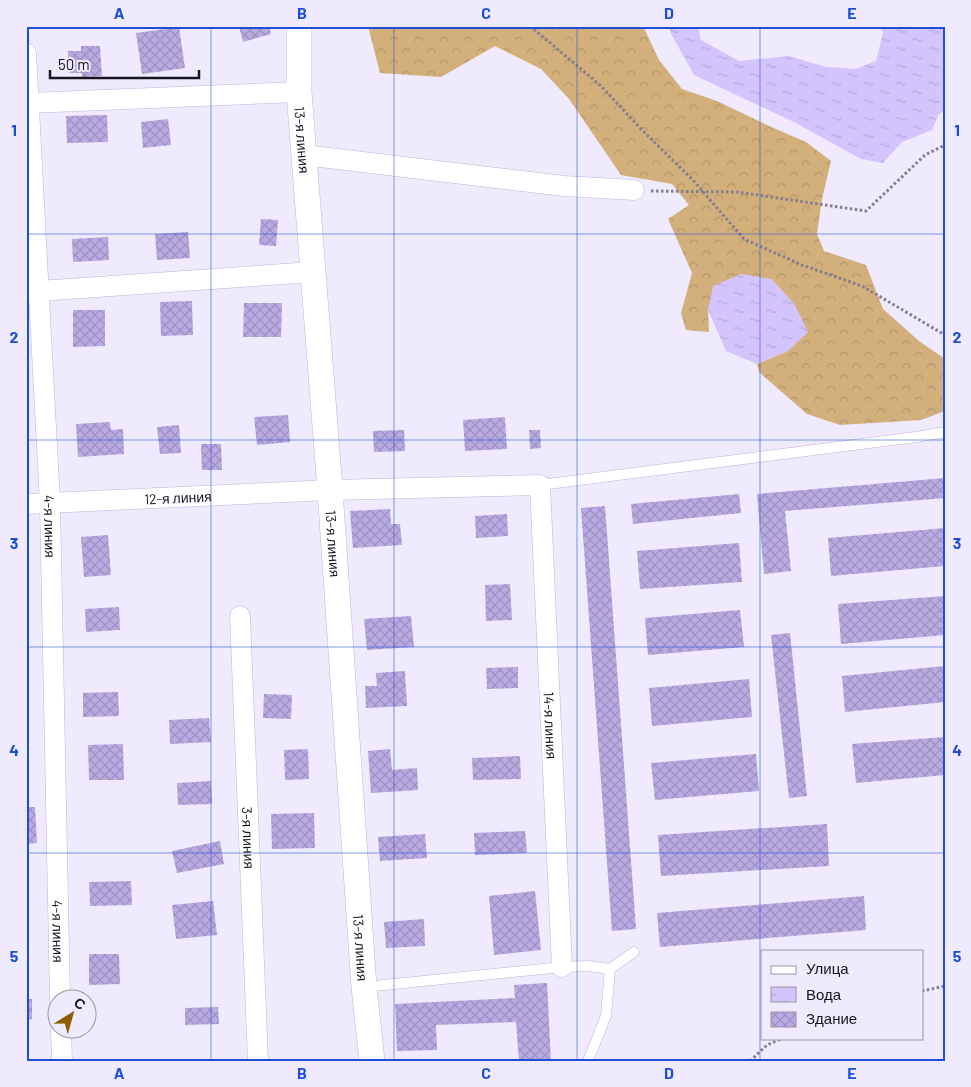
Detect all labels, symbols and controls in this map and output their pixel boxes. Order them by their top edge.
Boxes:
text: A [114,3,125,22]
text: B [297,3,307,22]
text: C [481,3,491,22]
text: D [664,3,674,22]
text: E [847,3,857,22]
scale bar [50,48,199,80]
text: 50 m [58,55,90,73]
street label: 13-я линия [292,106,314,174]
text: 1 [11,120,17,139]
text: 1 [954,120,960,139]
text: 2 [10,327,19,346]
text: 2 [953,327,962,346]
street label: 12-я линия [144,487,212,507]
street label: 4-я линия [41,495,60,558]
street label: 13-я линия [323,510,344,578]
text: 3 [10,533,18,552]
text: 3 [953,533,961,552]
street label: 14-я линия [541,691,561,760]
text: 4 [9,740,19,759]
text: 4 [952,740,962,759]
street label: 3-я линия [239,806,259,869]
street label: 4-я линия [49,900,68,963]
street label: 13-я линия [351,914,372,982]
text: 5 [10,946,19,965]
text: 5 [953,946,962,965]
legend [761,950,924,1040]
text: Улица [806,959,849,977]
text: Вода [806,985,842,1003]
north arrow [48,990,98,1040]
text: С [71,993,89,1013]
text: Здание [806,1009,857,1027]
text: A [114,1063,125,1082]
text: B [297,1063,307,1082]
text: C [481,1063,491,1082]
text: D [664,1063,674,1082]
text: E [847,1063,857,1082]

